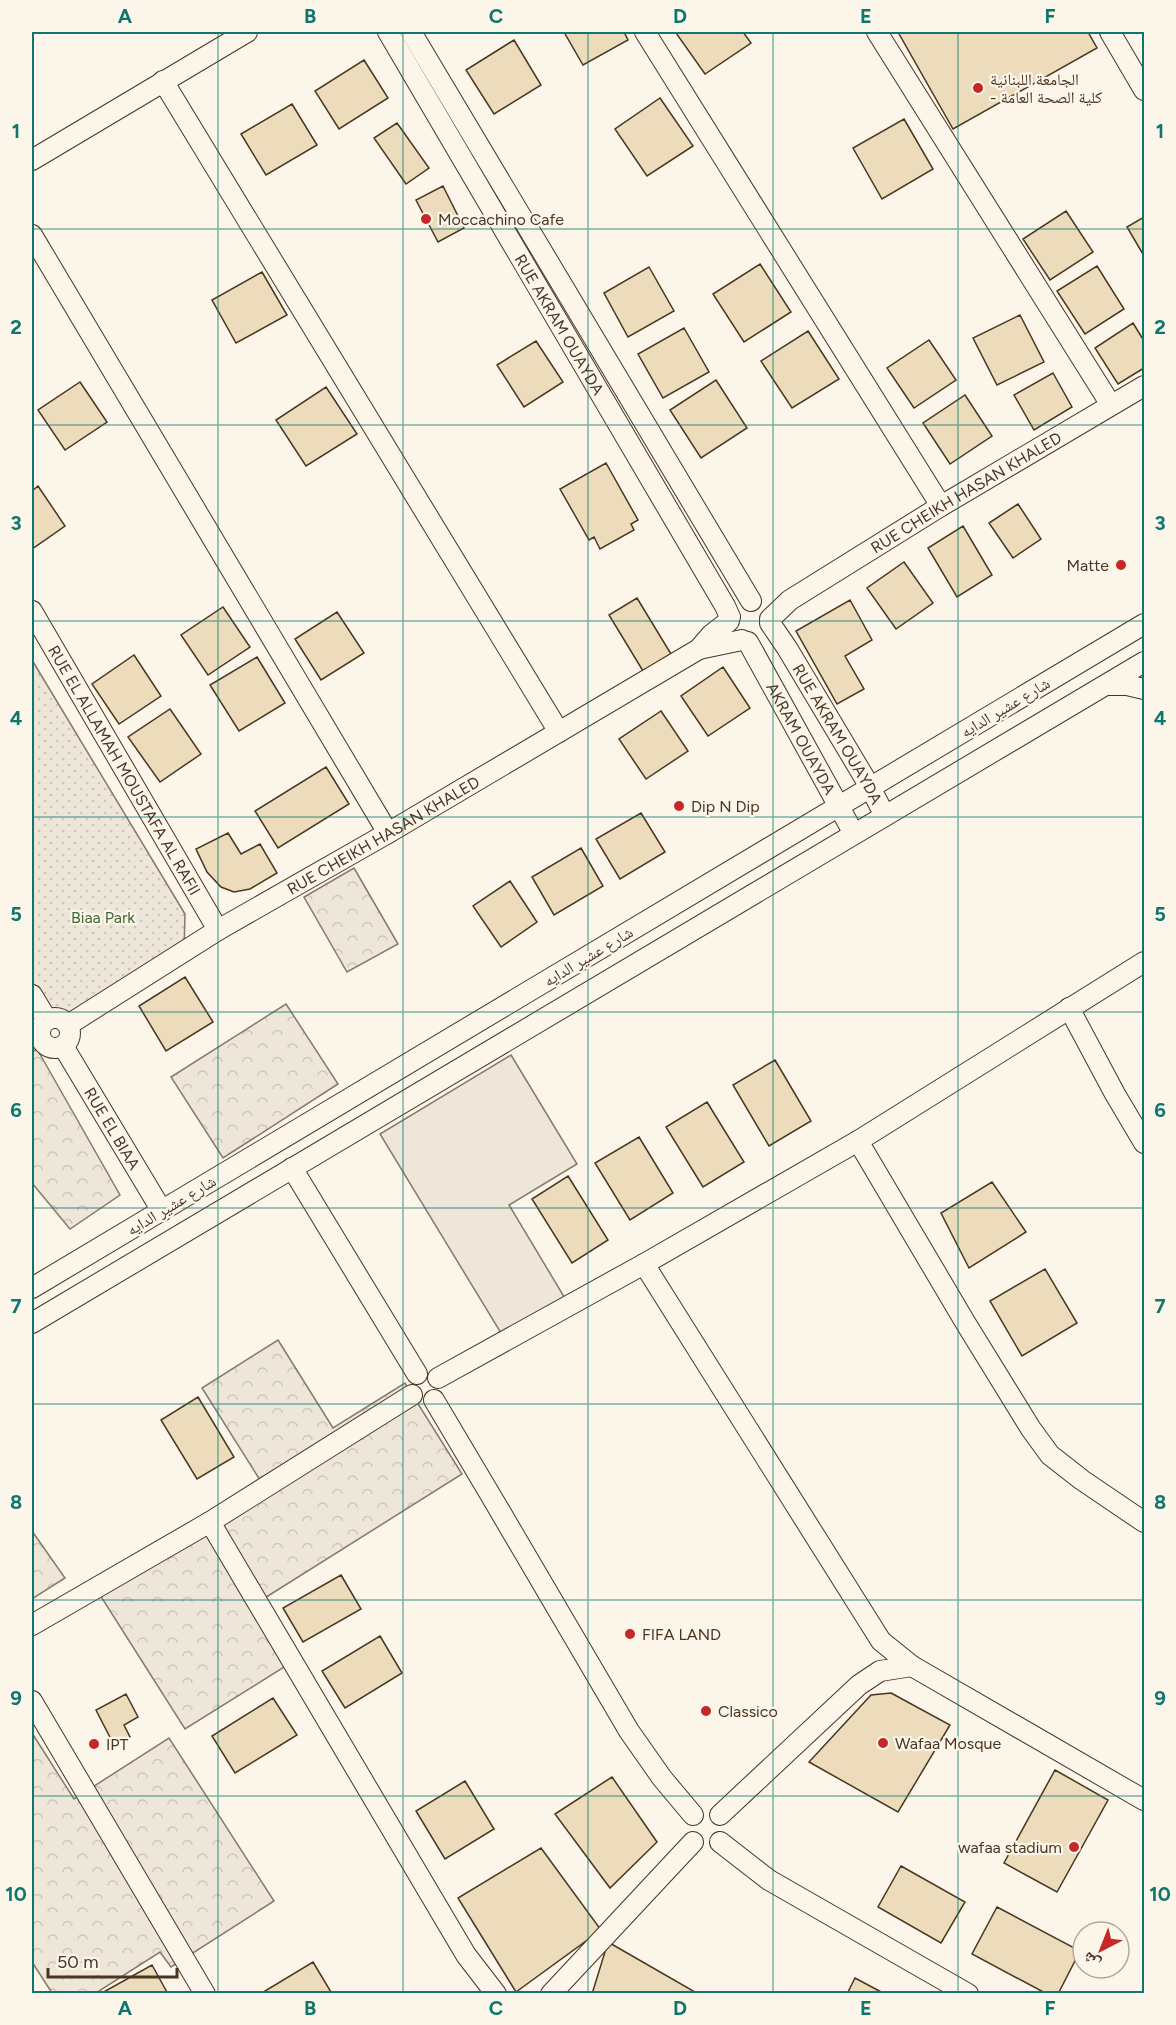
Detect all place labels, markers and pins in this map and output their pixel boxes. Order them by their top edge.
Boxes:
place label: الجامعة اللبنانية - كلية الصحة العامة [990,70,1102,107]
marker: الجامعة اللبنانية - كلية الصحة العامة [971,81,985,95]
place label: Moccachino Cafe [438,210,564,229]
marker: Moccachino Cafe [419,212,433,226]
place label: Matte [1067,556,1109,575]
marker: Matte [1114,558,1128,572]
place label: Dip N Dip [691,797,760,816]
marker: Dip N Dip [672,799,686,813]
place label: FIFA LAND [642,1625,721,1644]
marker: FIFA LAND [623,1627,637,1641]
place label: Classico [718,1702,778,1721]
marker: Classico [699,1704,713,1718]
place label: Wafaa Mosque [895,1734,1001,1753]
place label: IPT [106,1735,129,1754]
marker: Wafaa Mosque [876,1736,890,1750]
marker: IPT [87,1737,101,1751]
place label: wafaa stadium [958,1838,1062,1857]
marker: wafaa stadium [1067,1840,1081,1854]

